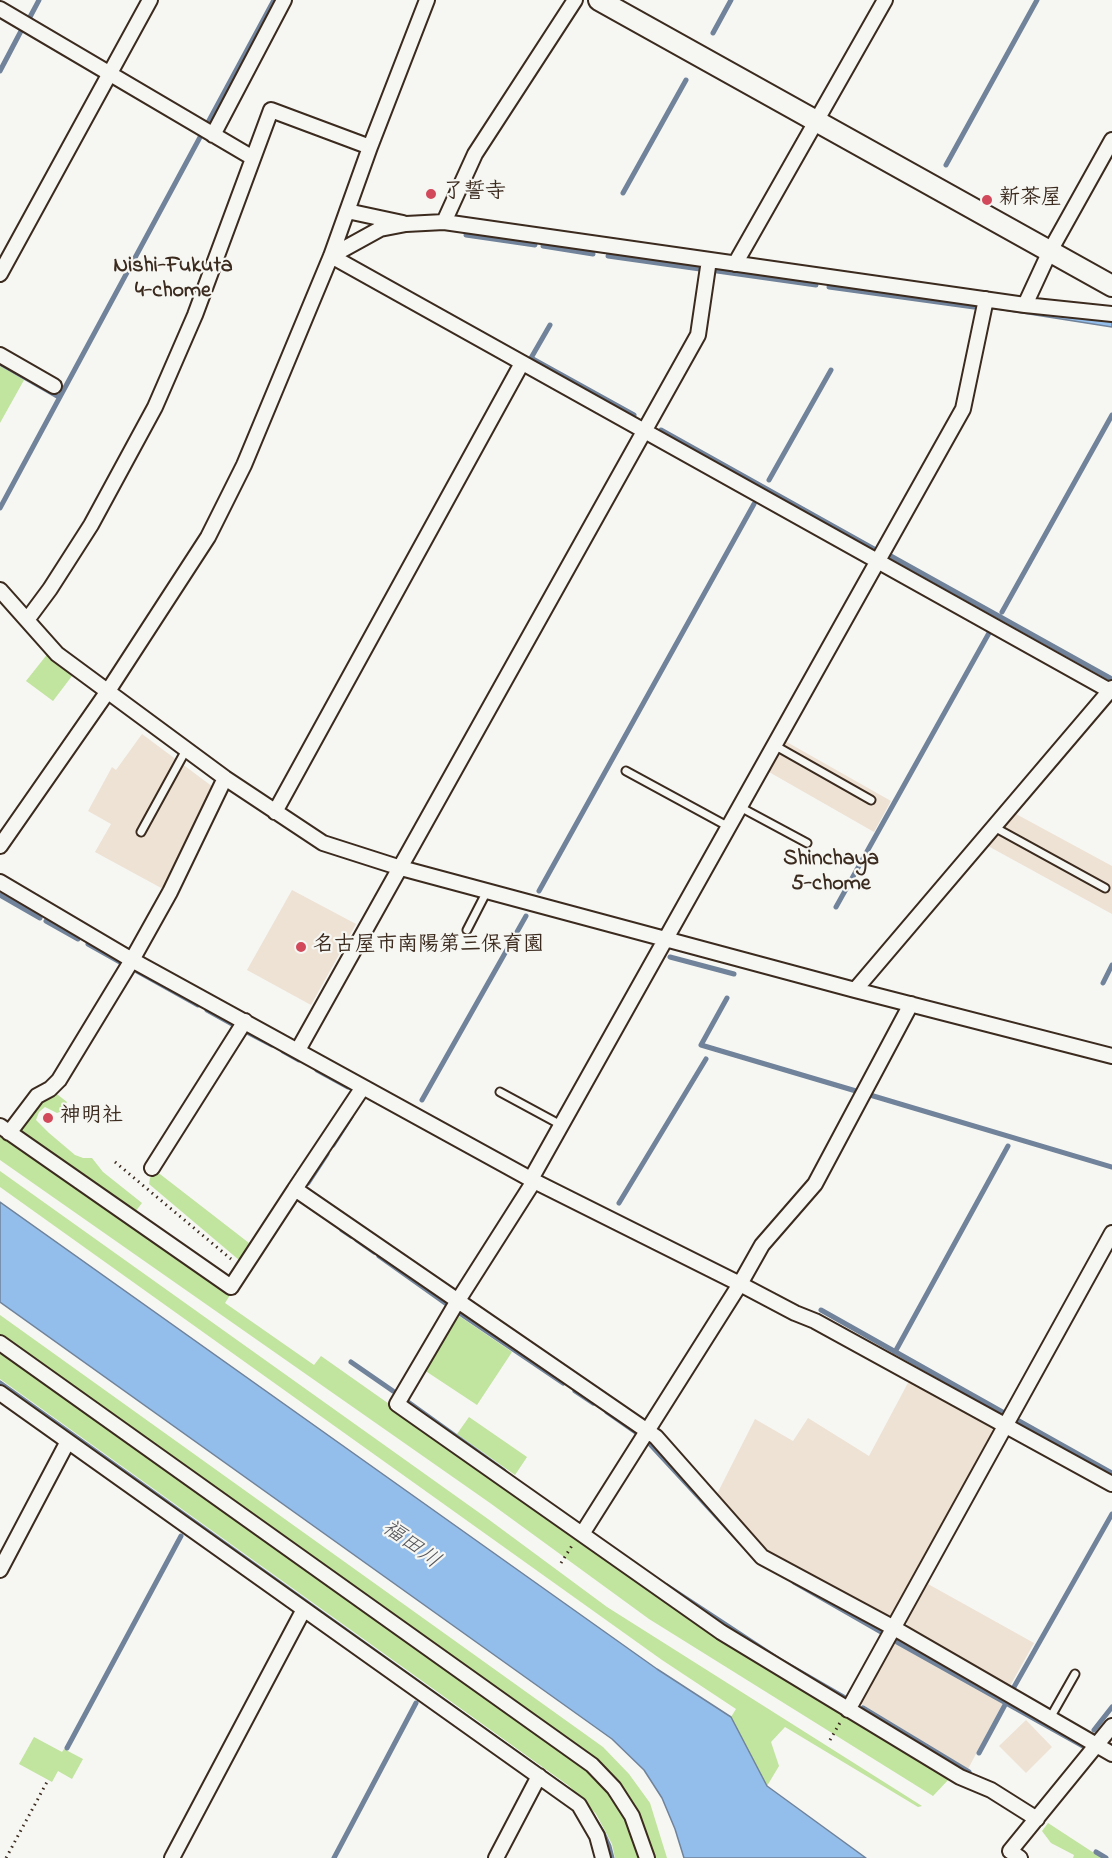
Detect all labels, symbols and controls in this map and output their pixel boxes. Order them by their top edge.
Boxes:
place label: 了誓寺 [443,181,506,207]
marker: 了誓寺 [424,187,438,201]
place label: 新茶屋 [999,187,1062,213]
marker: 新茶屋 [980,193,994,207]
district label: Nishi-Fukuta 4-chome [113,254,233,306]
district label: Shinchaya 5-chome [783,847,879,898]
place label: 名古屋市南陽第三保育園 [313,934,544,960]
marker: 名古屋市南陽第三保育園 [294,940,308,954]
place label: 神明社 [60,1105,123,1131]
marker: 神明社 [41,1111,55,1125]
water label: 福田川 [376,1516,444,1576]

